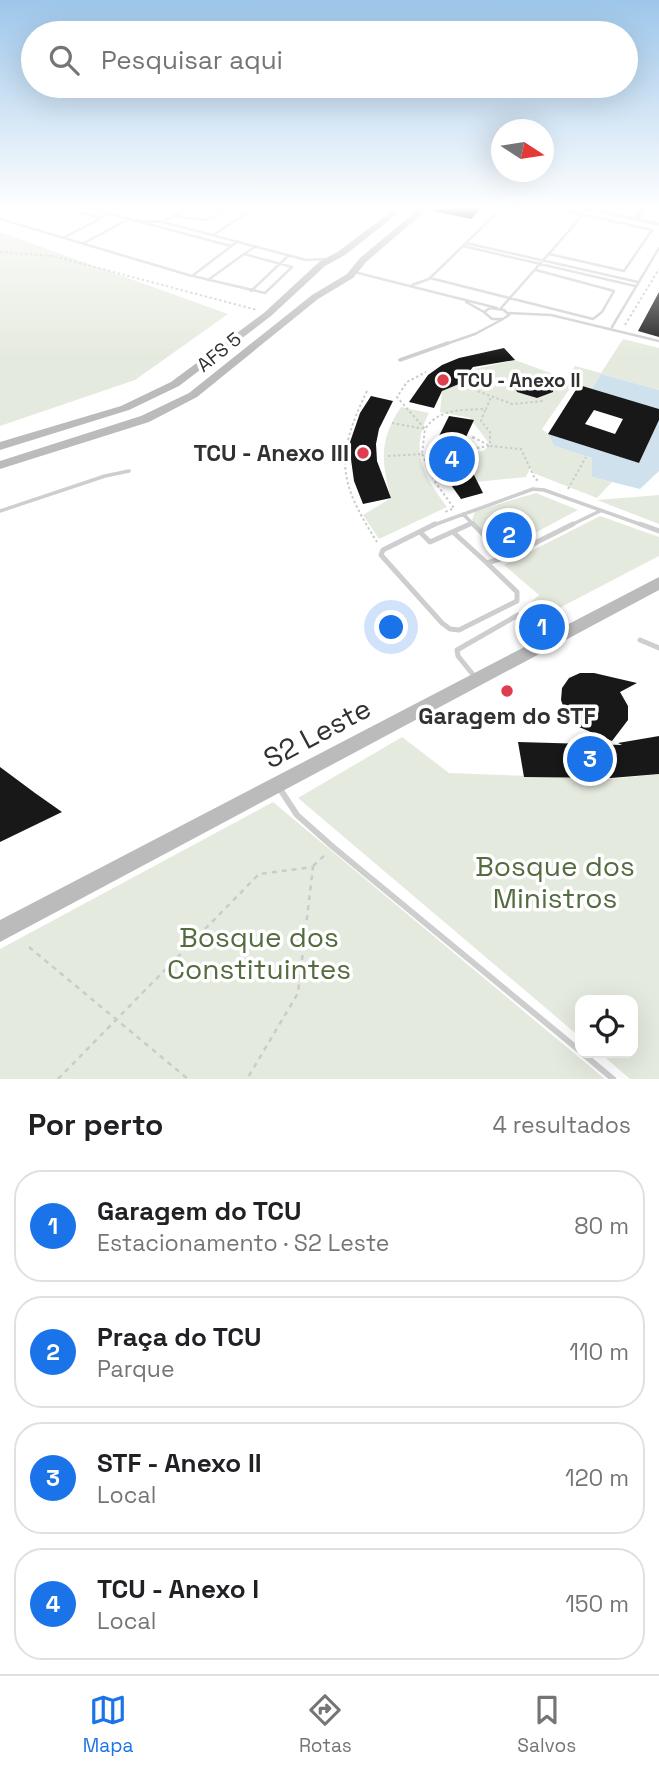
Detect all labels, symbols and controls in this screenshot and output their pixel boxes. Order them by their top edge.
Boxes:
search box [21,21,638,98]
icon: search [45,41,83,79]
text: Pesquisar aqui [101,43,283,77]
north arrow [491,119,554,182]
street label: AFS 5 [192,327,246,377]
place label: TCU - Anexo II [457,368,581,393]
marker: TCU - Anexo II [435,372,451,388]
pin: 4 [429,433,475,485]
place label: TCU - Anexo III [193,438,349,468]
marker: TCU - Anexo III [355,445,371,461]
pin: 2 [486,509,532,561]
pin: 1 [519,601,565,653]
your location [374,610,408,644]
marker: Garagem do STF [499,683,515,699]
street label: S2 Leste [257,690,377,776]
place label: Garagem do STF [418,701,596,731]
pin: 3 [567,733,613,785]
park label: Bosque dos Ministros [475,848,635,916]
park label: Bosque dos Constituintes [167,919,351,987]
map controls [575,995,638,1058]
button: locate [575,995,638,1058]
text: Por perto [28,1105,163,1144]
text: 4 resultados [492,1110,631,1140]
text: Garagem do TCU [97,1194,302,1228]
text: 1 [48,1211,58,1241]
text: 80 m [574,1211,629,1241]
text: Estacionamento · S2 Leste [97,1228,389,1258]
text: Praça do TCU [97,1320,261,1354]
text: 2 [46,1337,60,1367]
text: 110 m [569,1337,629,1367]
text: Parque [97,1354,175,1384]
text: STF - Anexo II [97,1446,262,1480]
text: 3 [46,1463,60,1493]
text: 120 m [565,1463,629,1493]
text: Local [97,1480,156,1510]
text: TCU - Anexo I [97,1572,259,1606]
text: 4 [46,1589,60,1619]
text: 150 m [565,1589,629,1619]
text: Local [97,1606,156,1636]
tab: Mapa [83,1691,133,1758]
tab: Rotas [299,1691,352,1758]
tab: Salvos [517,1691,576,1758]

